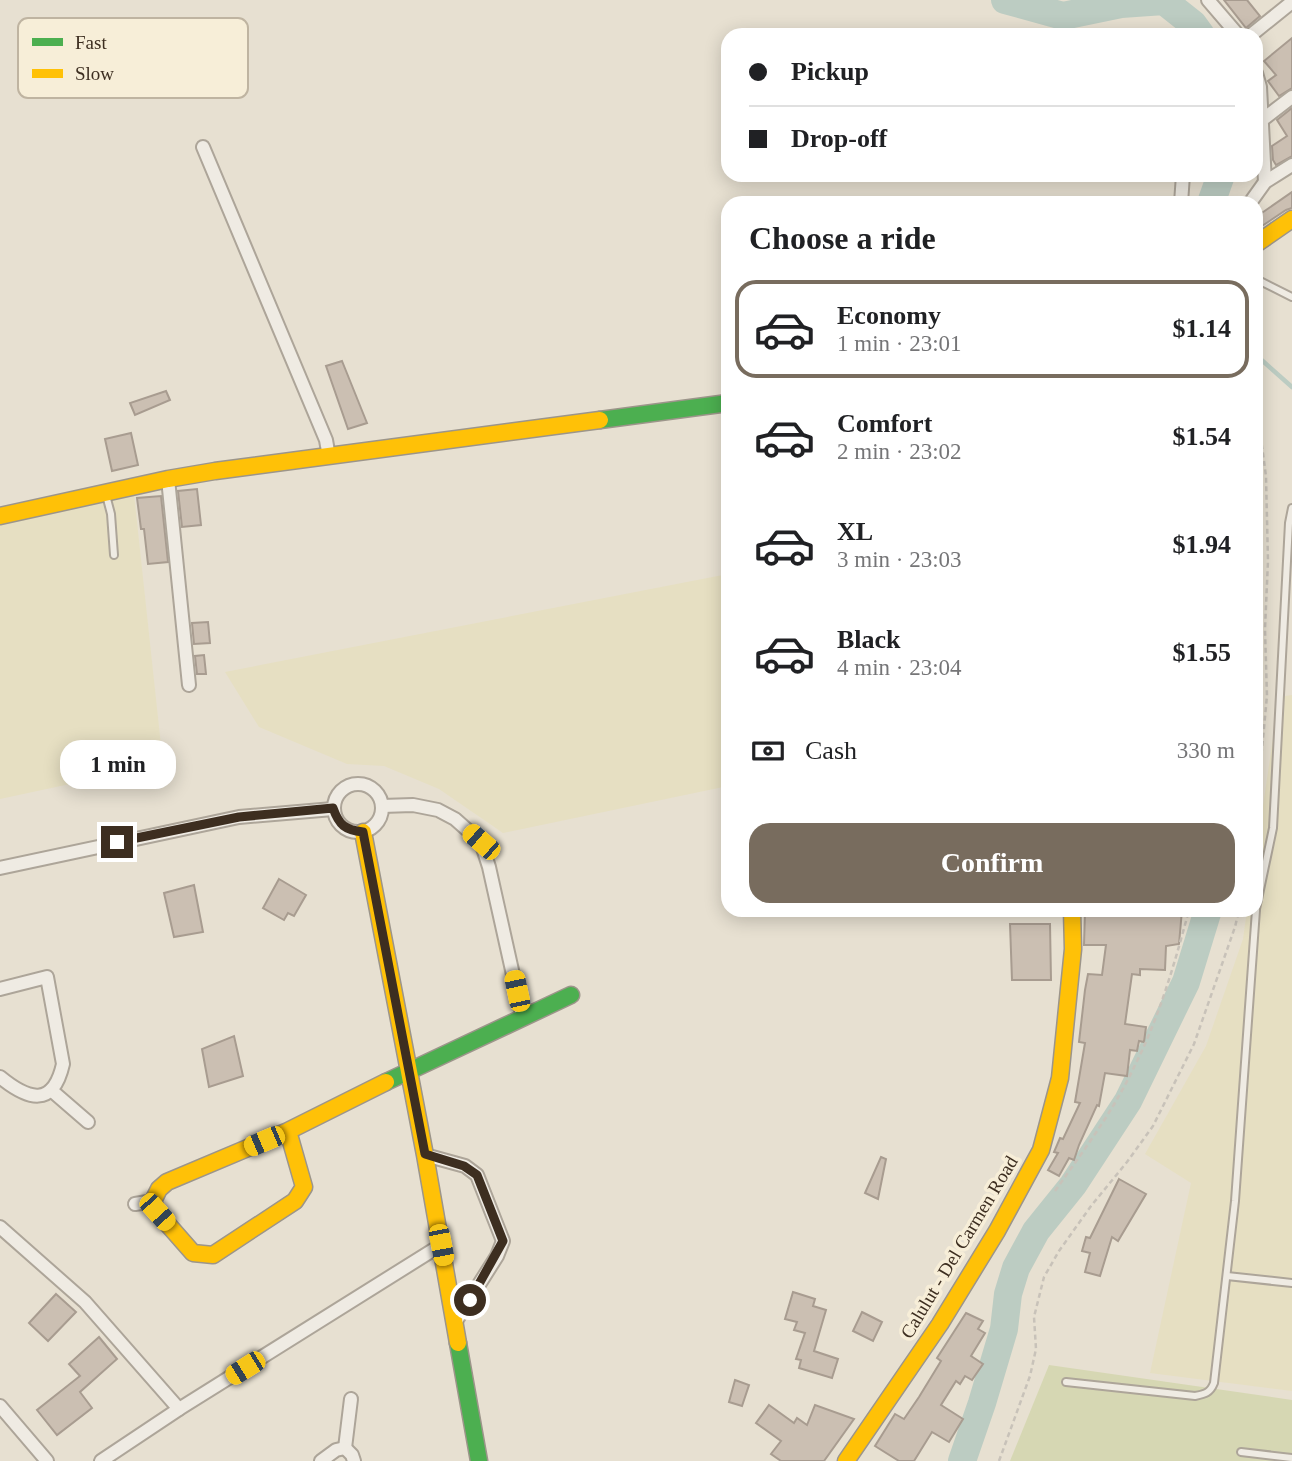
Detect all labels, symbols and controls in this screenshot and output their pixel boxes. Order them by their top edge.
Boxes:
legend [18,18,248,98]
text: Fast [75,32,107,53]
text: Pickup [791,57,869,86]
text: Slow [75,63,114,84]
text: Drop-off [791,124,887,153]
text: Choose a ride [749,220,936,256]
icon: car [753,298,816,361]
text: Economy [837,301,941,330]
text: $1.14 [1173,314,1231,343]
text: 1 min · 23:01 [837,331,962,356]
icon: car [753,406,816,469]
text: Comfort [837,409,932,438]
text: $1.54 [1173,422,1231,451]
text: 2 min · 23:02 [837,439,962,464]
icon: car [753,514,816,577]
text: XL [837,517,873,546]
text: $1.94 [1173,530,1231,559]
text: 3 min · 23:03 [837,547,962,572]
icon: car [753,622,816,685]
text: Black [837,625,901,654]
text: $1.55 [1173,638,1231,667]
text: 4 min · 23:04 [837,655,962,680]
icon: cash [749,732,787,770]
text: Cash [805,736,857,765]
text: 330 m [1177,738,1235,763]
callout: 1 min [59,740,175,790]
text: 1 min [90,752,146,777]
car [459,820,504,864]
button: Confirm [749,823,1235,903]
route end [101,826,133,858]
car [503,968,532,1014]
car [241,1123,288,1159]
street label: Calulut - Del Carmen Road [896,1152,1022,1342]
car [136,1189,179,1235]
car [427,1222,456,1268]
route start [454,1284,486,1316]
car [222,1348,269,1388]

